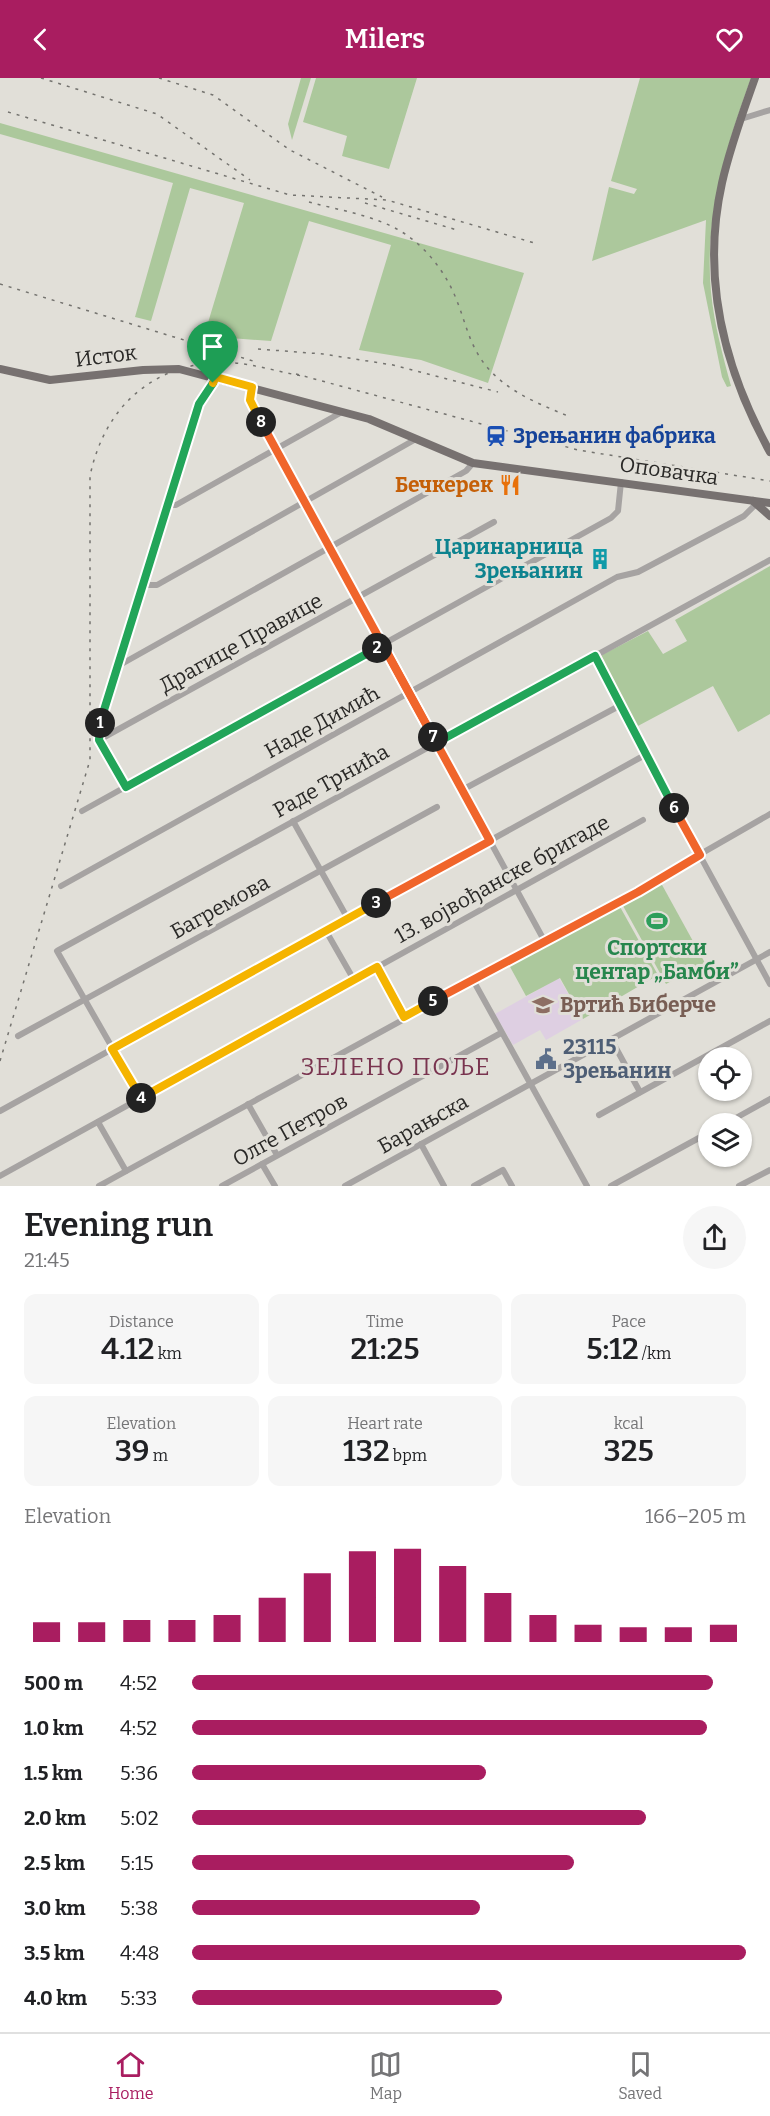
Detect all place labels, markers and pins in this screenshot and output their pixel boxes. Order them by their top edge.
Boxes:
pin [187,321,238,383]
pin: 8 [246,407,276,437]
place label: Зрењанин фабрика [513,423,716,449]
station icon: Зрењанин фабрика [484,424,508,448]
place label: Бечкерек [395,472,493,498]
restaurant icon: Бечкерек [498,473,522,497]
place label: Царинарница Зрењанин [435,534,583,584]
building icon: Царинарница Зрењанин [588,547,612,571]
pin: 2 [362,633,392,663]
pin: 1 [85,708,115,738]
pin: 7 [418,722,448,752]
pin: 6 [659,793,689,823]
pin: 3 [361,888,391,918]
sports icon: Спортски центар „Бамби” [645,909,669,933]
place label: Спортски центар „Бамби” [575,935,739,985]
pin: 5 [418,986,448,1016]
place label: Вртић Биберче [560,992,716,1018]
school or university icon: Вртић Биберче [531,993,555,1017]
place label: 23115 Зрењанин [563,1034,672,1084]
public building icon: 23115 Зрењанин [534,1047,558,1071]
pin: 4 [126,1083,156,1113]

